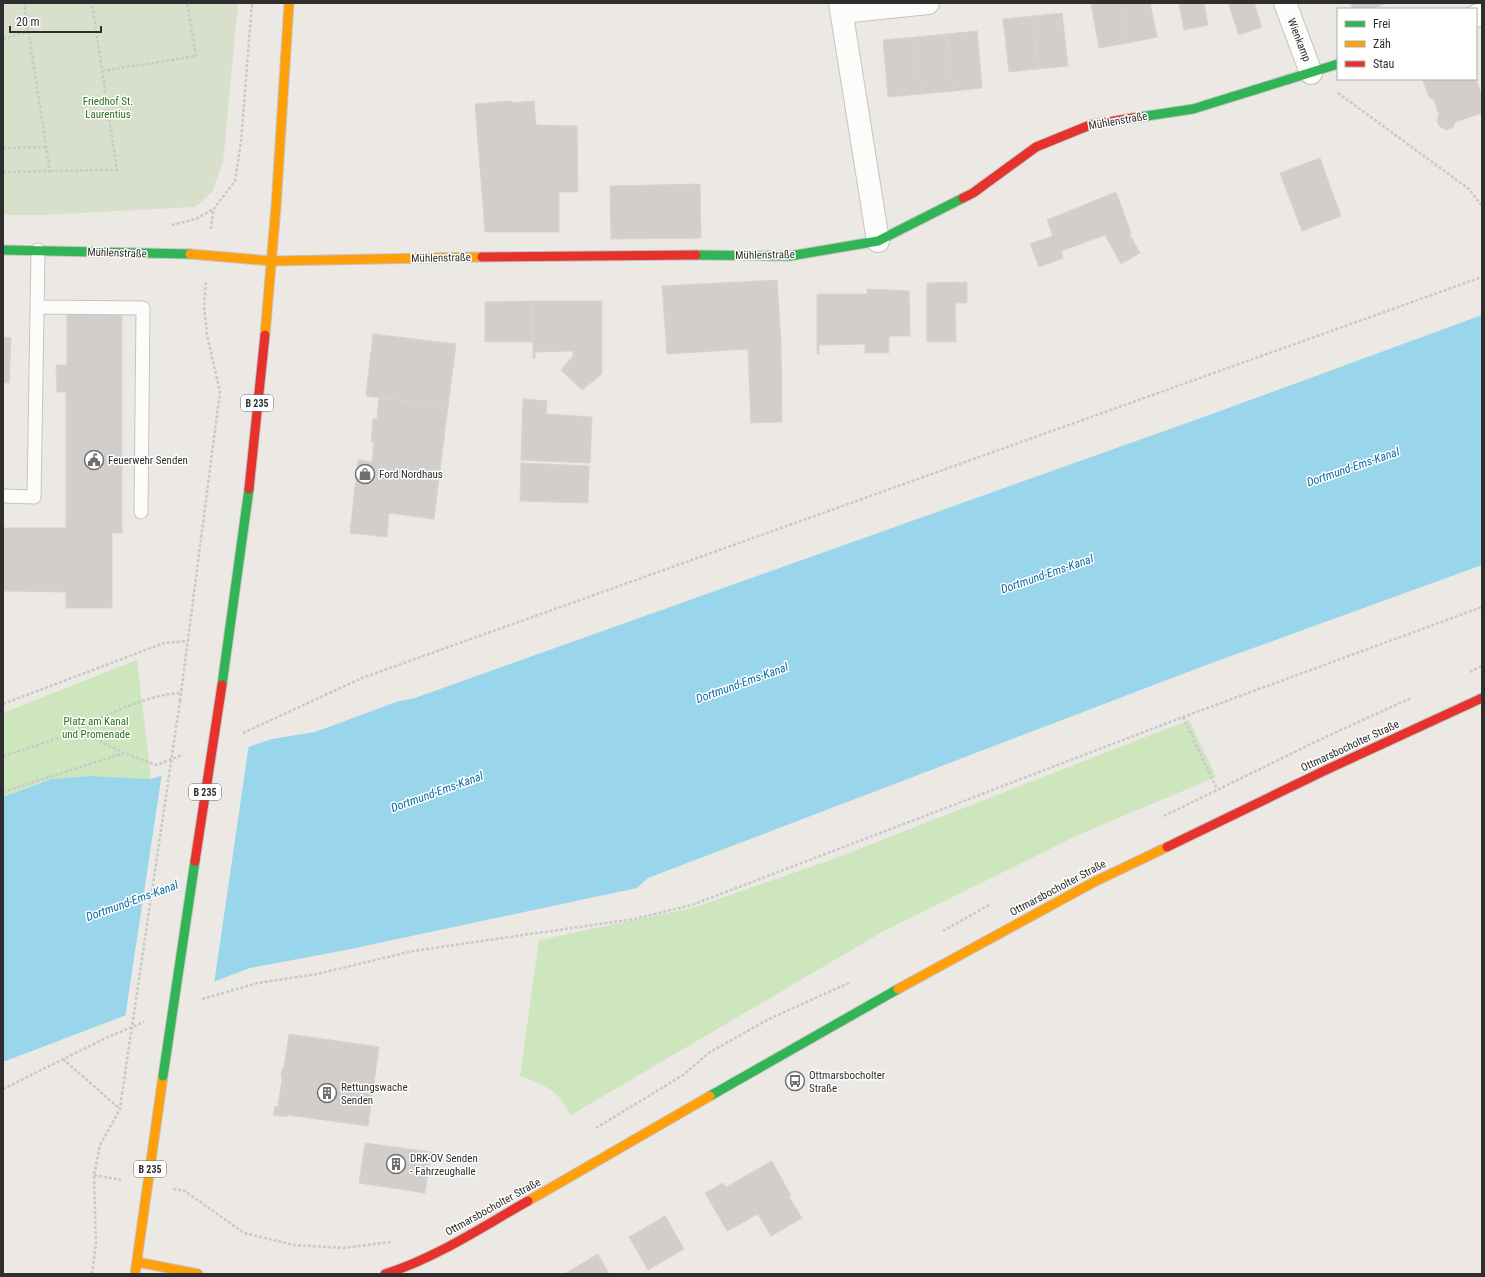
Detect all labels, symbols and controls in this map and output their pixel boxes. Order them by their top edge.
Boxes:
scale bar [10,8,101,34]
legend [1337,8,1477,80]
text: 20 m [16,15,40,29]
street label: Wienkamp [1285,17,1313,63]
text: Frei [1373,17,1391,31]
text: Zäh [1373,37,1391,51]
text: Stau [1373,57,1395,71]
park label: Friedhof St. Laurentius [83,95,133,121]
street label: Mühlenstraße [1088,109,1148,133]
street label: Mühlenstraße [87,245,147,261]
street label: Mühlenstraße [735,248,795,262]
street label: Mühlenstraße [411,251,471,265]
road number: B 235 [241,395,273,411]
water label: Dortmund-Ems-Kanal [1305,444,1401,489]
public building icon: Feuerwehr Senden [83,449,105,471]
place label: Feuerwehr Senden [108,454,188,467]
shop icon: Ford Nordhaus [354,463,376,485]
place label: Ford Nordhaus [379,468,443,481]
water label: Dortmund-Ems-Kanal [999,551,1095,596]
water label: Dortmund-Ems-Kanal [694,660,790,706]
park label: Platz am Kanal und Promenade [62,715,130,741]
street label: Ottmarsbocholter Straße [1299,718,1401,774]
water label: Dortmund-Ems-Kanal [389,769,485,815]
road number: B 235 [189,784,221,800]
street label: Ottmarsbocholter Straße [1008,857,1108,919]
water label: Dortmund-Ems-Kanal [84,878,180,924]
place label: Ottmarsbocholter Straße [809,1069,886,1095]
bus stop icon: Ottmarsbocholter Straße [784,1070,806,1092]
place label: Rettungswache Senden [341,1081,408,1107]
building icon: Rettungswache Senden [316,1082,338,1104]
place label: DRK-OV Senden - Fahrzeughalle [410,1152,478,1178]
building icon: DRK-OV Senden - Fahrzeughalle [385,1153,407,1175]
road number: B 235 [134,1161,166,1177]
street label: Ottmarsbocholter Straße [443,1175,543,1239]

